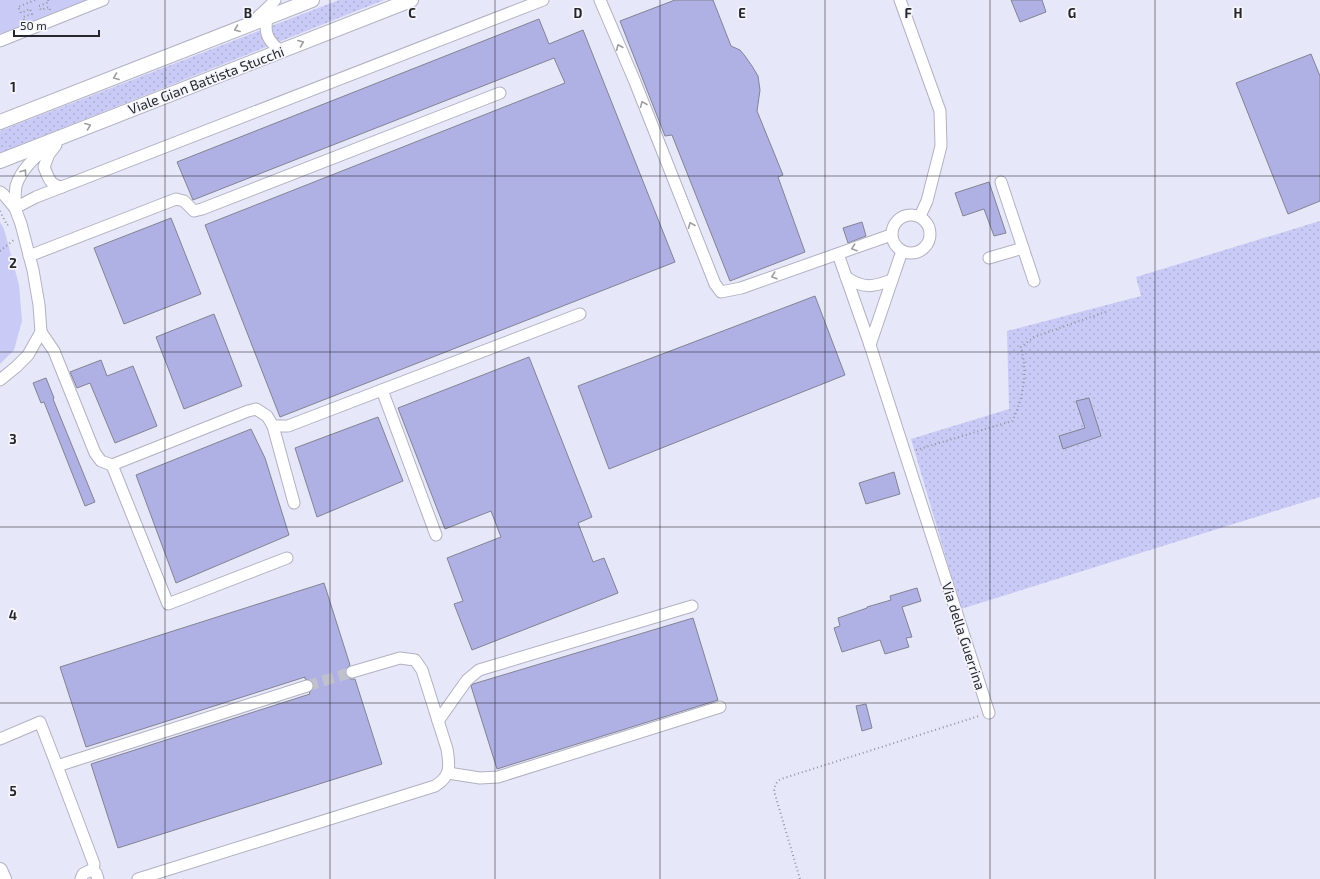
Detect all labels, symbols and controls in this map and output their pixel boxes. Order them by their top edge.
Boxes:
text: B [244,5,252,21]
text: C [408,5,416,21]
text: D [574,5,583,21]
text: E [738,5,746,21]
text: F [904,5,912,21]
text: G [1068,5,1076,21]
text: H [1234,5,1243,21]
scale bar [14,12,99,38]
text: 50 m [20,18,47,32]
one-way arrow [233,25,240,33]
one-way arrow [297,40,304,48]
street label: Viale Gian Battista Stucchi [126,42,286,118]
one-way arrow [616,43,624,50]
one-way arrow [112,72,119,80]
text: 1 [10,79,16,95]
one-way arrow [640,100,648,107]
one-way arrow [85,123,92,131]
one-way arrow [19,169,26,176]
one-way arrow [688,221,696,228]
one-way arrow [851,243,858,252]
text: 2 [9,255,17,271]
one-way arrow [771,271,778,280]
text: 3 [9,431,17,447]
street label: Via della Guerrina [939,580,989,692]
text: 4 [9,607,17,623]
text: 5 [9,783,17,799]

